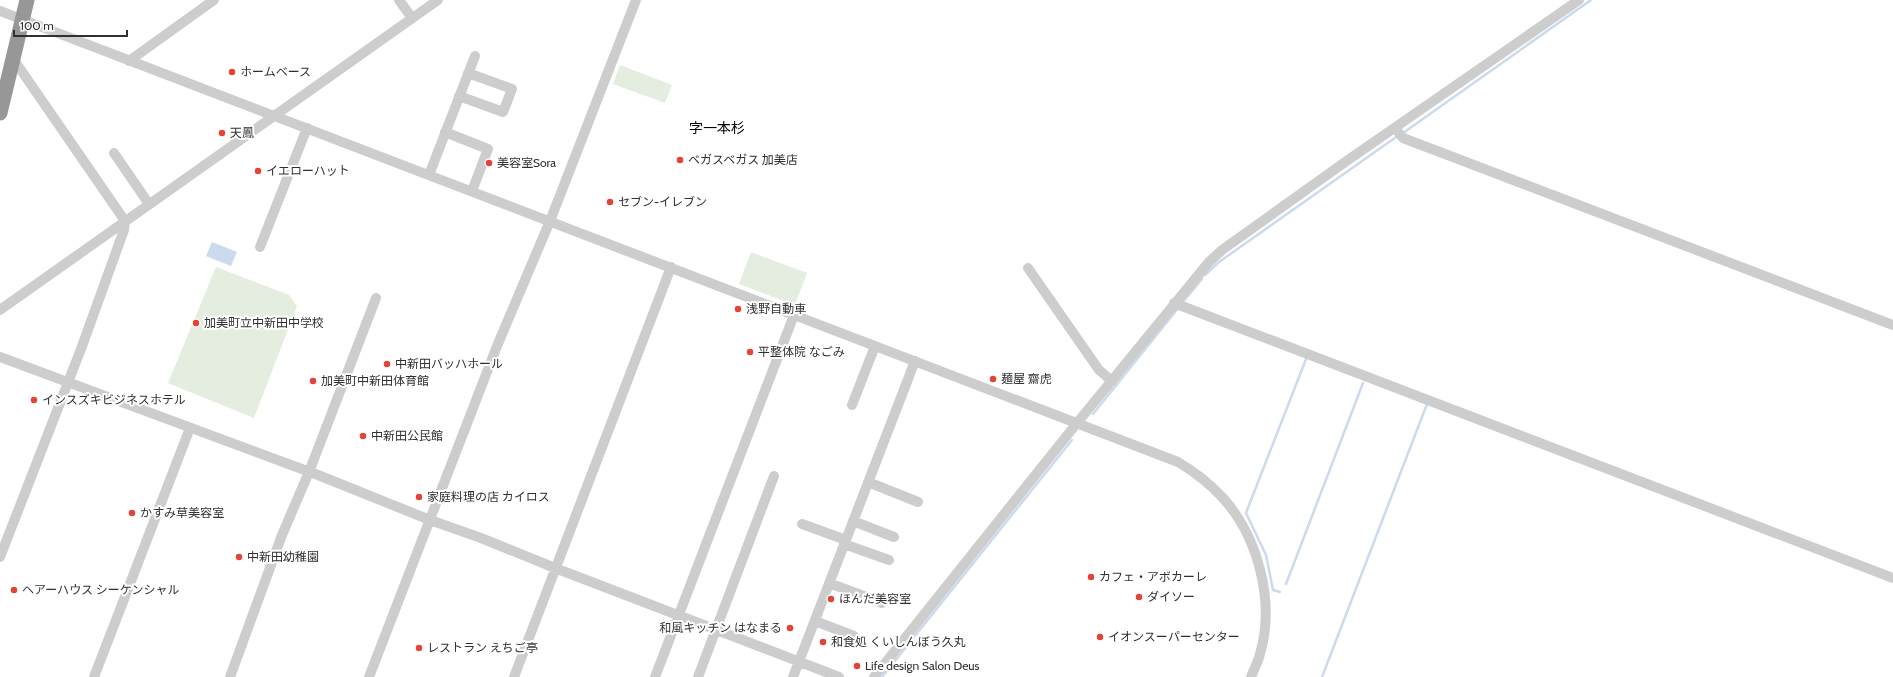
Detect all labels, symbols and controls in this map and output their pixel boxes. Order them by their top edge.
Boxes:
scale bar [14,12,127,38]
text: 100 m [20,18,54,33]
place label: ホームベース [240,64,311,79]
marker: ホームベース [227,67,237,77]
district label: 字一本杉 [689,119,745,137]
place label: 天鳳 [230,125,254,140]
marker: 天鳳 [217,128,227,138]
place label: ベガスベガス 加美店 [688,152,798,167]
place label: 美容室Sora [497,155,556,170]
marker: ベガスベガス 加美店 [675,155,685,165]
marker: 美容室Sora [484,158,494,168]
place label: イエローハット [266,163,350,178]
marker: イエローハット [253,166,263,176]
place label: セブン-イレブン [618,194,707,209]
marker: セブン-イレブン [605,197,615,207]
place label: 浅野自動車 [746,301,806,316]
marker: 浅野自動車 [733,304,743,314]
place label: 加美町立中新田中学校 [204,315,324,330]
marker: 加美町立中新田中学校 [191,318,201,328]
place label: 平整体院 なごみ [758,344,845,359]
marker: 平整体院 なごみ [745,347,755,357]
place label: 中新田バッハホール [395,356,503,371]
marker: 中新田バッハホール [382,359,392,369]
place label: 麺屋 齋虎 [1001,371,1052,386]
place label: 加美町中新田体育館 [321,373,429,388]
marker: 麺屋 齋虎 [988,374,998,384]
marker: 加美町中新田体育館 [308,376,318,386]
place label: インスズキビジネスホテル [42,392,186,407]
marker: インスズキビジネスホテル [29,395,39,405]
place label: 中新田公民館 [371,428,443,443]
marker: 中新田公民館 [358,431,368,441]
place label: 家庭料理の店 カイロス [427,489,550,504]
marker: 家庭料理の店 カイロス [414,492,424,502]
place label: かすみ草美容室 [140,505,224,520]
marker: かすみ草美容室 [127,508,137,518]
place label: 中新田幼稚園 [247,549,319,564]
marker: 中新田幼稚園 [234,552,244,562]
place label: カフェ・アボカーレ [1099,569,1207,584]
marker: カフェ・アボカーレ [1086,572,1096,582]
place label: ヘアーハウス シーケンシャル [22,582,179,597]
marker: ヘアーハウス シーケンシャル [9,585,19,595]
place label: ダイソー [1147,589,1195,604]
place label: ほんだ美容室 [839,591,911,606]
marker: ダイソー [1134,592,1144,602]
marker: ほんだ美容室 [826,594,836,604]
place label: 和風キッチン はなまる [659,620,782,635]
marker: 和風キッチン はなまる [785,623,795,633]
place label: イオンスーパーセンター [1108,629,1240,644]
marker: イオンスーパーセンター [1095,632,1105,642]
place label: 和食処 くいしんぼう久丸 [831,634,966,649]
marker: 和食処 くいしんぼう久丸 [818,637,828,647]
place label: レストラン えちご亭 [427,640,538,655]
marker: レストラン えちご亭 [414,643,424,653]
place label: Life design Salon Deus [865,658,980,673]
marker: Life design Salon Deus [852,661,862,671]

